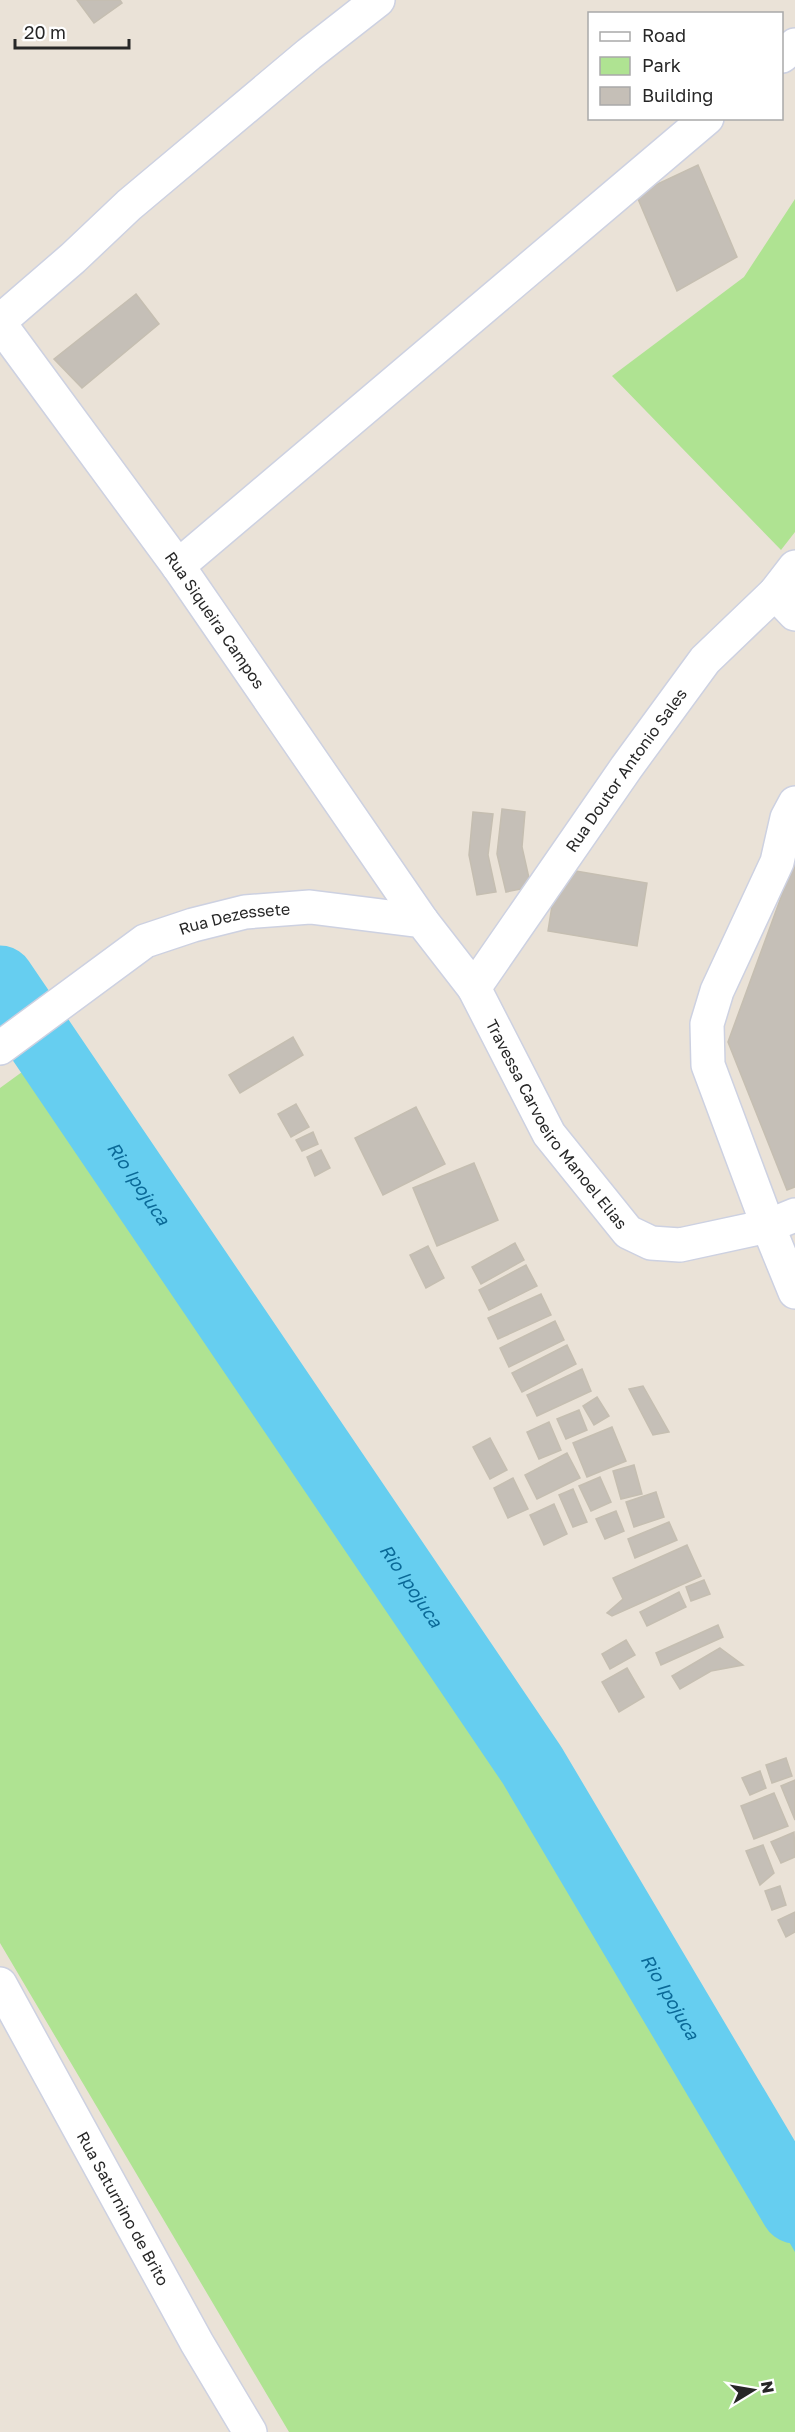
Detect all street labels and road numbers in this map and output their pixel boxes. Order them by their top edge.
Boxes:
street label: Rua Siqueira Campos [161,548,269,693]
street label: Rua Doutor Antonio Sales [561,684,691,856]
street label: Rua Dezessete [176,899,291,939]
street label: Travessa Carvoeiro Manoel Elias [482,1016,632,1233]
street label: Rua Saturnino de Brito [73,2128,173,2289]

